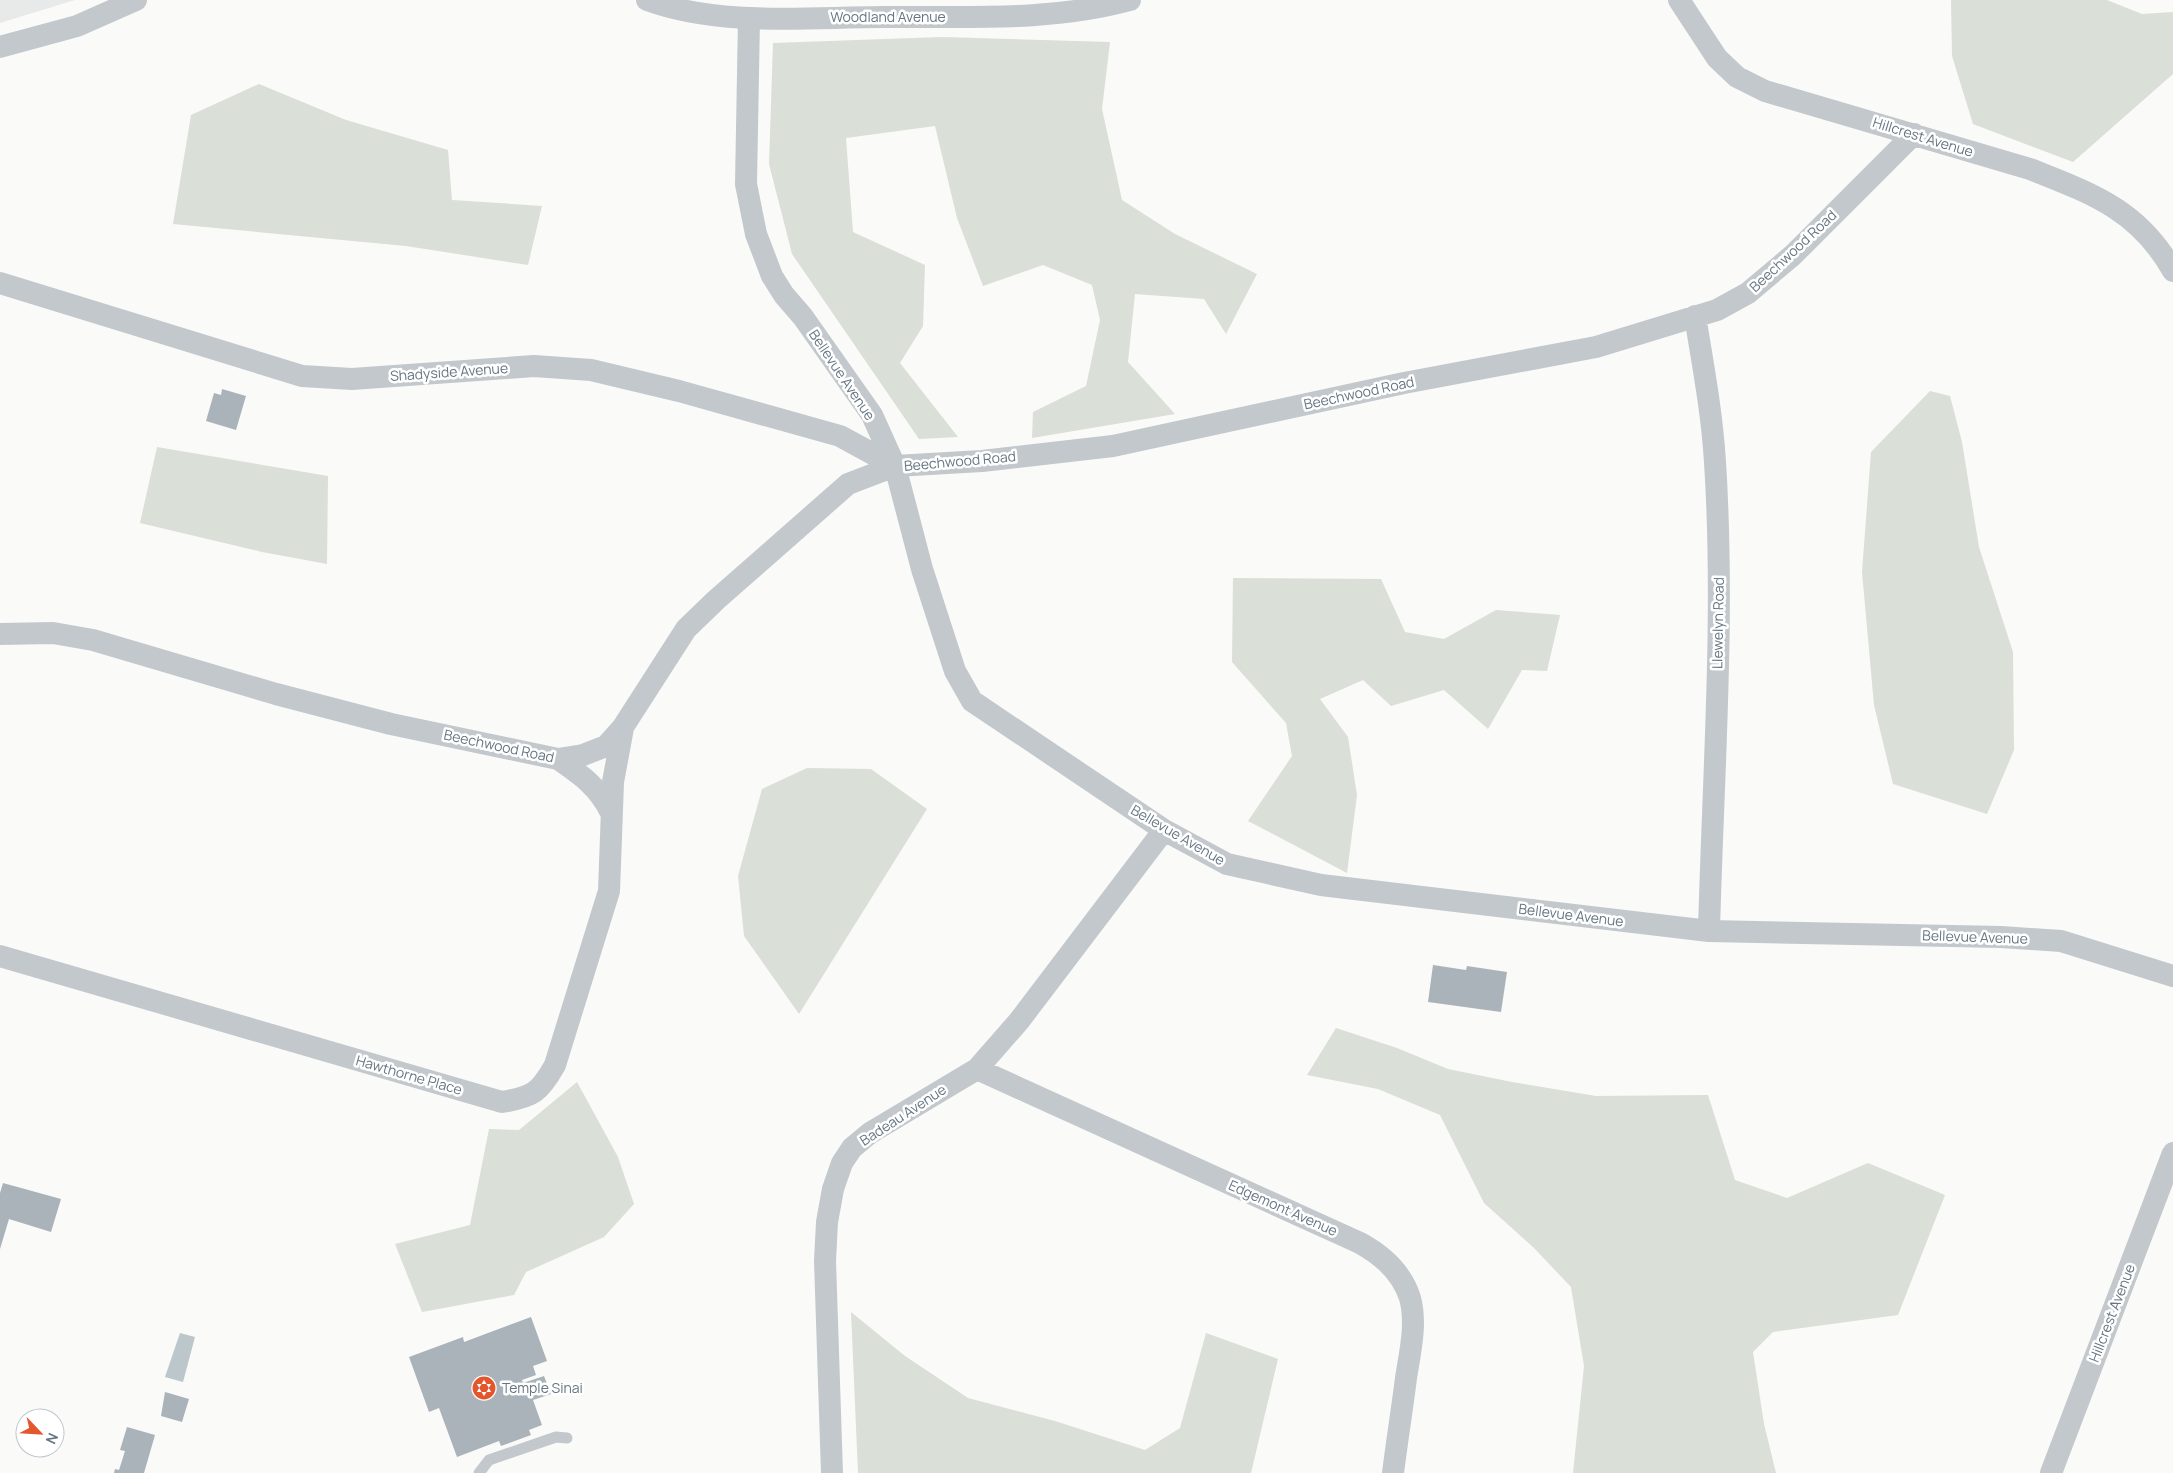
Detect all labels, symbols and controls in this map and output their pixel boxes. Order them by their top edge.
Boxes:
street label: Woodland Avenue [830,7,946,26]
street label: Hillcrest Avenue [1871,112,1976,161]
street label: Beechwood Road [1745,205,1840,296]
street label: Bellevue Avenue [805,326,880,424]
street label: Shadyside Avenue [389,358,509,385]
street label: Beechwood Road [1302,372,1416,413]
street label: Beechwood Road [903,446,1017,475]
street label: Llewelyn Road [1707,577,1728,669]
street label: Beechwood Road [442,725,556,766]
street label: Bellevue Avenue [1128,800,1229,869]
street label: Bellevue Avenue [1518,899,1625,930]
street label: Bellevue Avenue [1922,925,2028,948]
street label: Hawthorne Place [354,1050,464,1099]
street label: Badeau Avenue [856,1080,950,1150]
street label: Edgemont Avenue [1226,1175,1341,1240]
street label: Hillcrest Avenue [2084,1261,2139,1365]
synagogue icon: Temple Sinai [471,1375,497,1401]
place label: Temple Sinai [502,1378,583,1397]
north arrow [15,1408,65,1458]
text: N [41,1430,63,1447]

